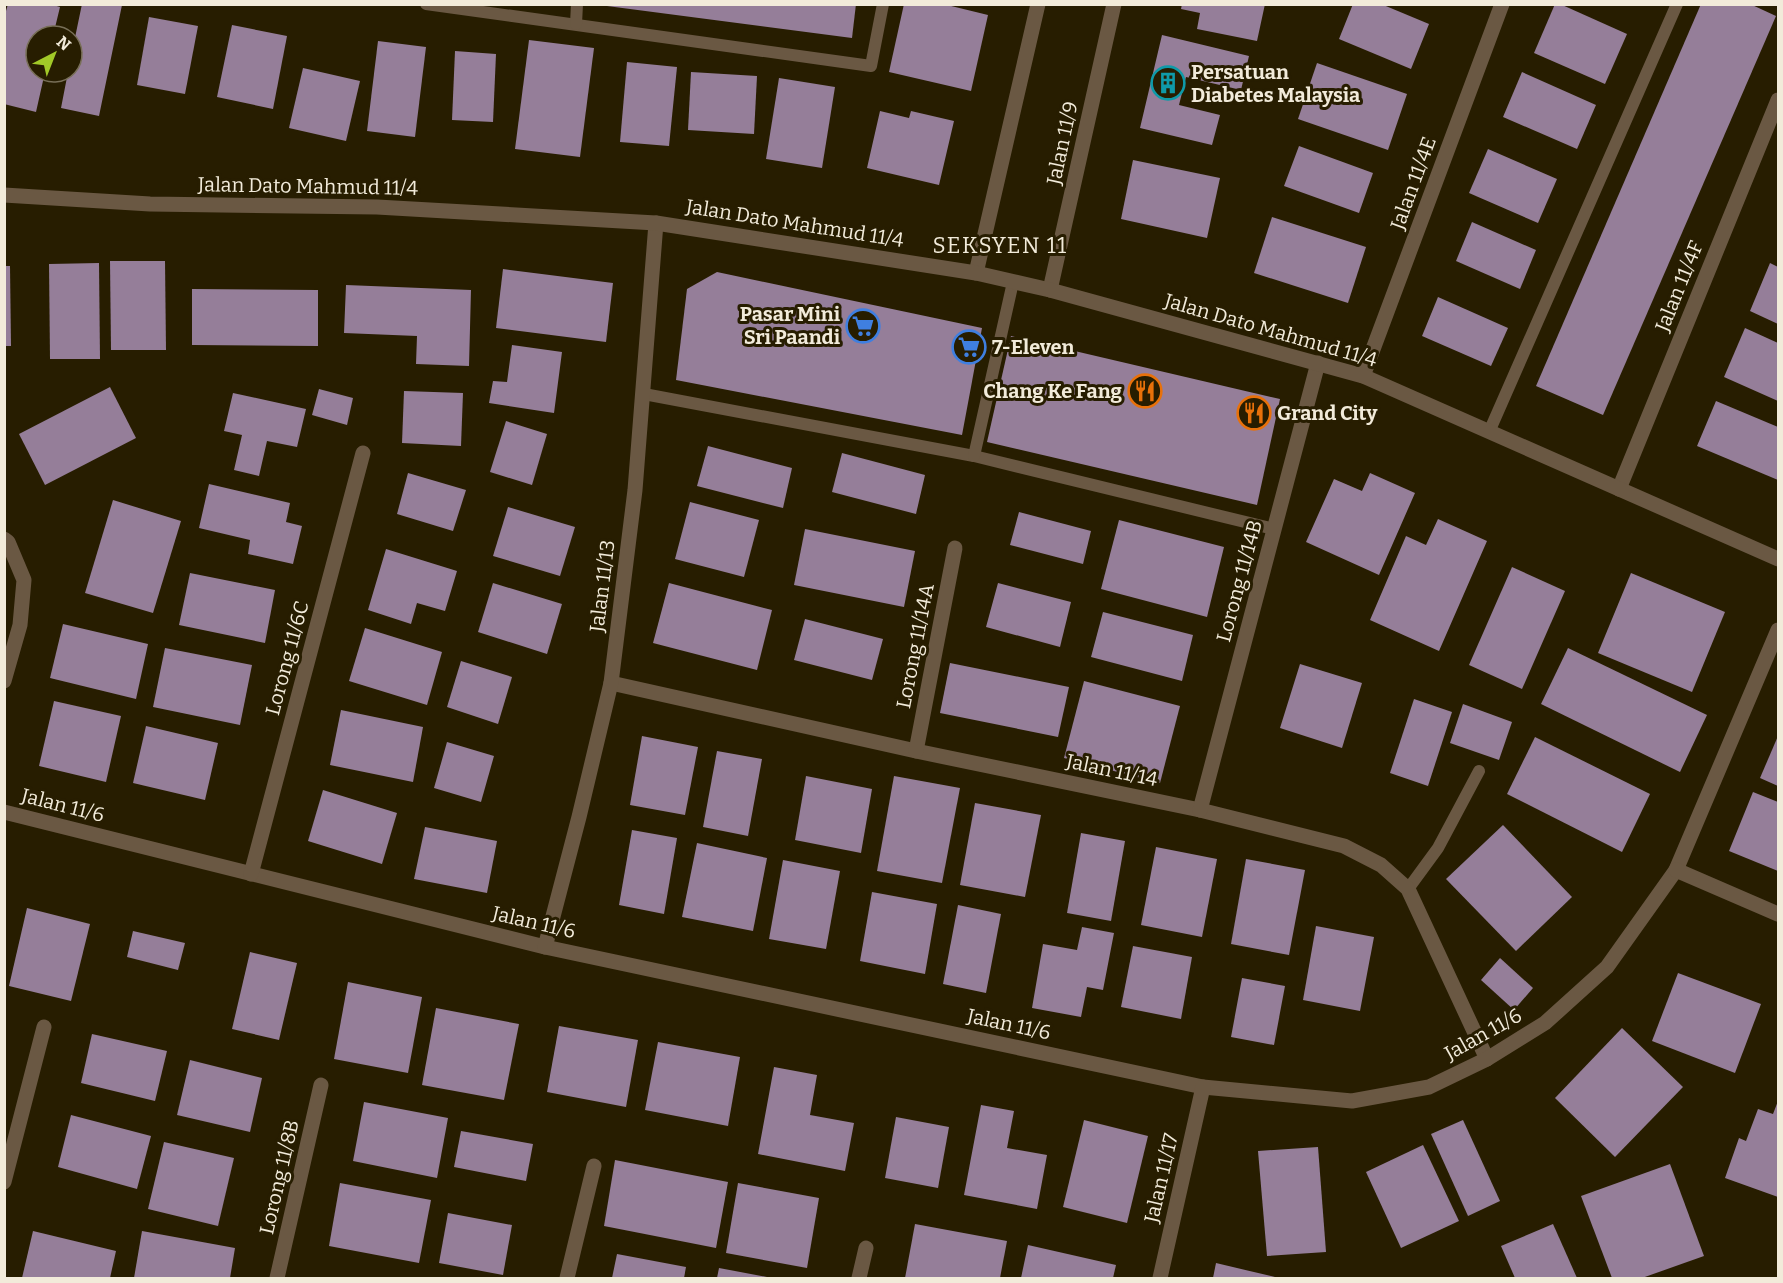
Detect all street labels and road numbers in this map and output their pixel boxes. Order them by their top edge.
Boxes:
street label: Jalan 11/9 [1041,99,1083,188]
street label: Jalan 11/4E [1385,133,1441,234]
street label: Jalan Dato Mahmud 11/4 [197,172,419,200]
street label: Jalan Dato Mahmud 11/4 [683,194,906,252]
street label: Jalan 11/4F [1650,237,1708,336]
street label: Jalan Dato Mahmud 11/4 [1161,288,1380,372]
street label: Lorong 11/14B [1211,517,1267,645]
street label: Jalan 11/13 [584,539,620,634]
street label: Lorong 11/14A [891,581,939,710]
street label: Lorong 11/6C [260,598,314,718]
street label: Jalan 11/14 [1063,748,1160,791]
street label: Jalan 11/6 [18,783,107,827]
street label: Jalan 11/6 [489,901,578,943]
street label: Jalan 11/6 [964,1003,1053,1045]
street label: Jalan 11/6 [1439,1003,1526,1065]
street label: Lorong 11/8B [254,1117,304,1237]
street label: Jalan 11/17 [1139,1131,1183,1226]

